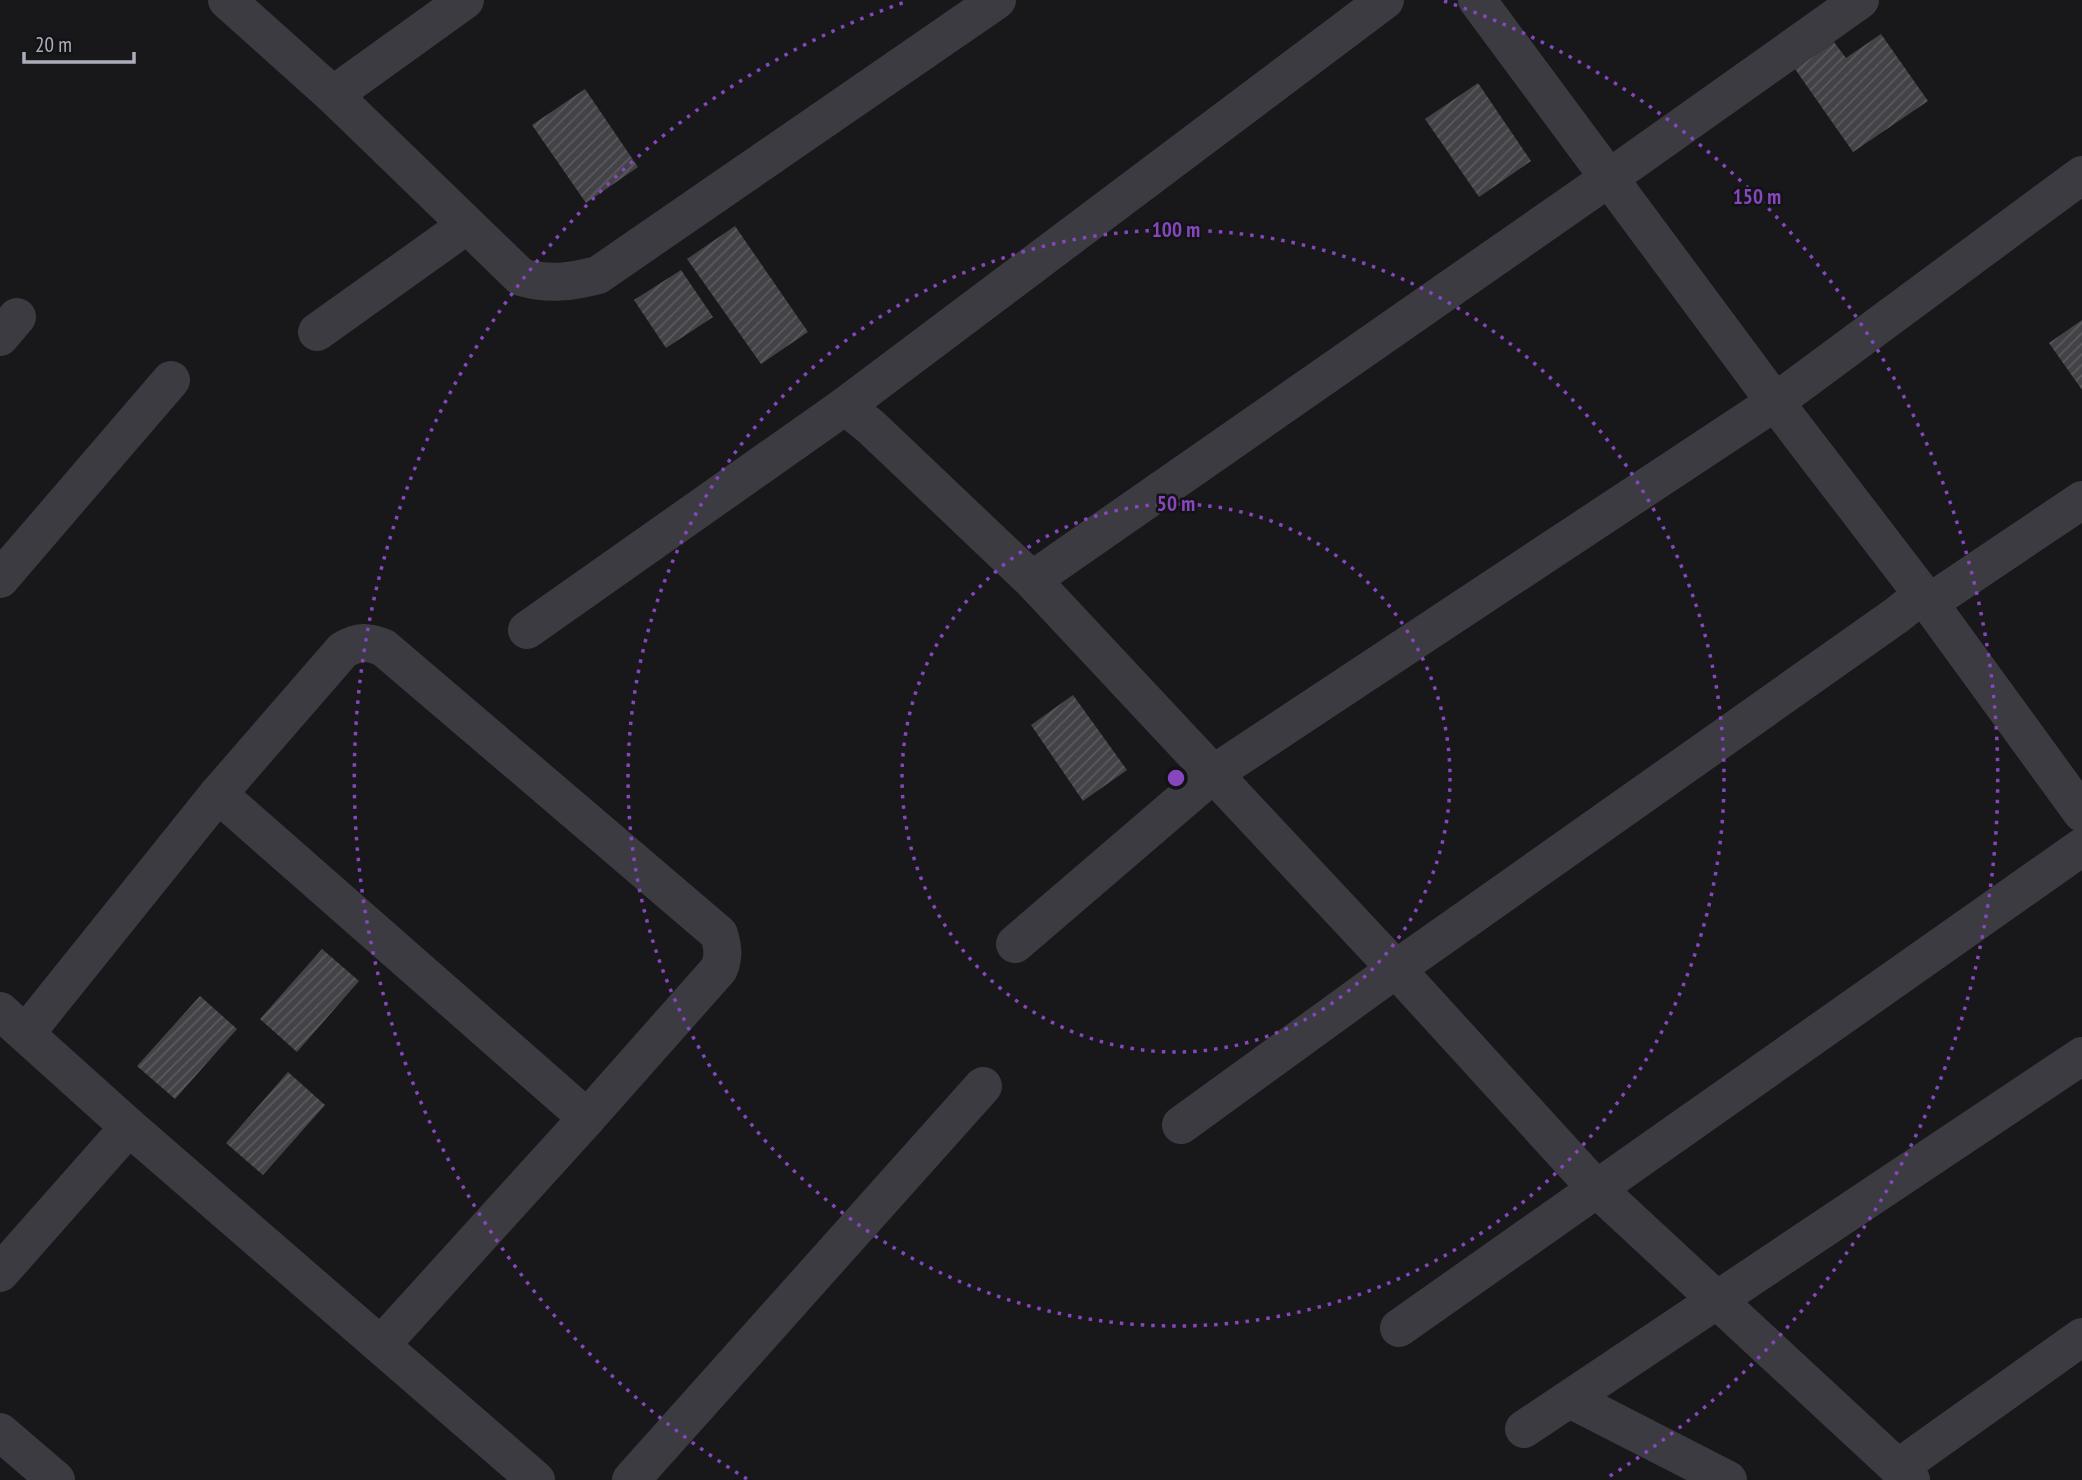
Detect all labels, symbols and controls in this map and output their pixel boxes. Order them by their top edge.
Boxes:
scale bar [24,21,135,65]
text: 20 m [35,31,72,58]
text: 150 m [1733,183,1781,210]
text: 100 m [1152,216,1200,243]
text: 50 m [1157,490,1195,517]
centre of rings [1164,766,1188,790]

